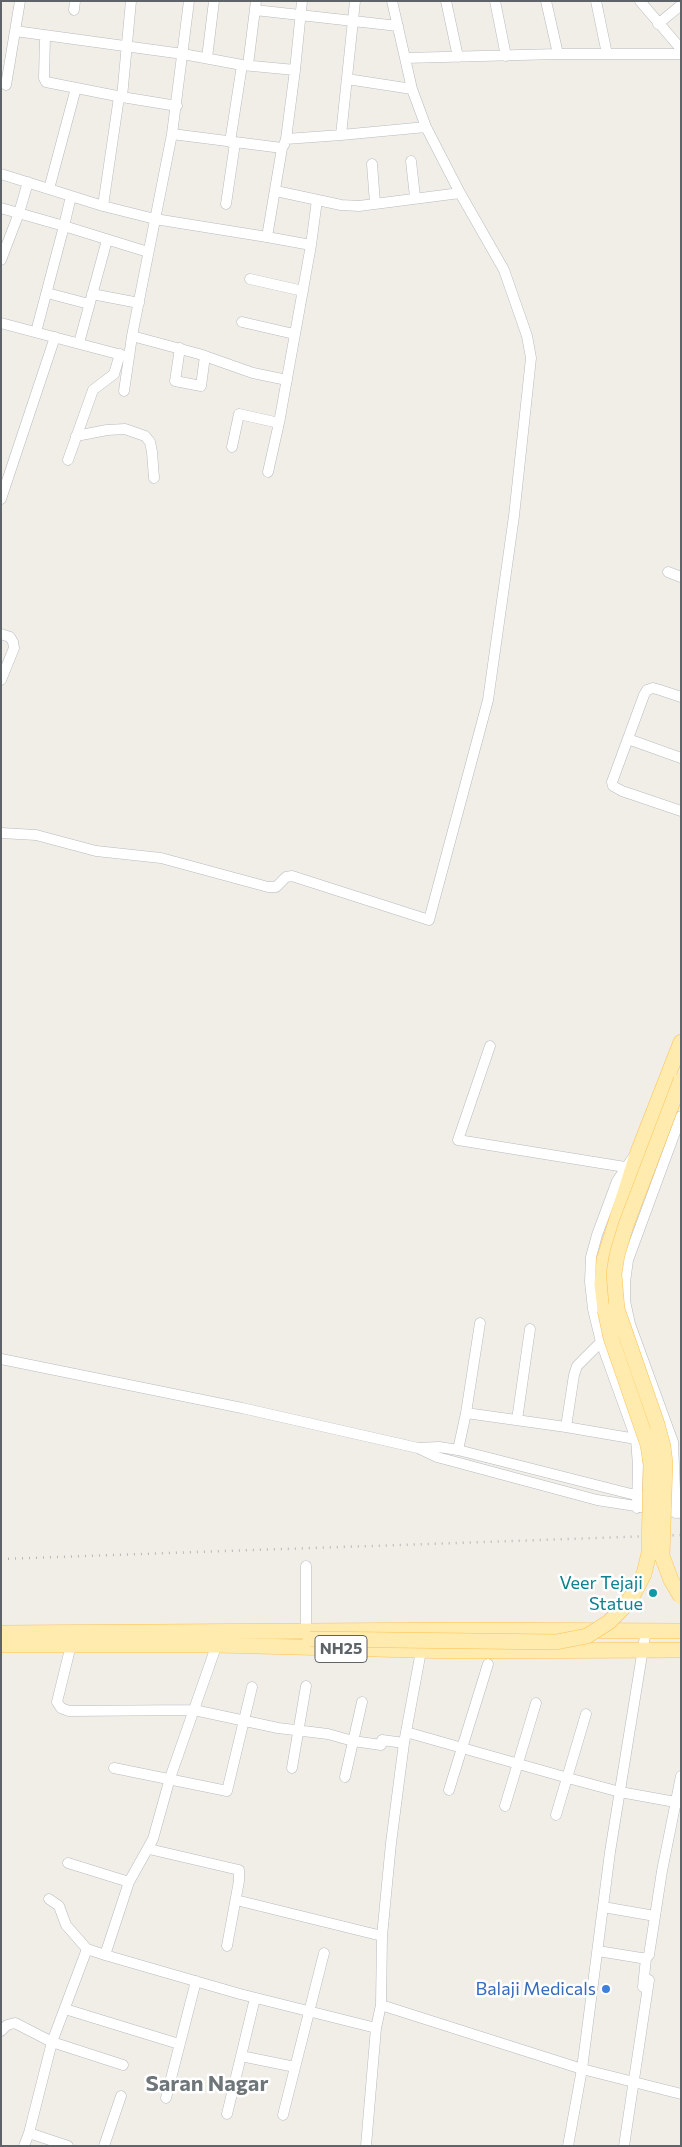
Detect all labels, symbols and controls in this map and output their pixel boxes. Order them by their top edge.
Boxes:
place label: Veer Tejaji Statue [559,1572,643,1615]
marker: Veer Tejaji Statue [647,1587,659,1599]
road number: NH25 [315,1636,367,1662]
place label: Balaji Medicals [476,1978,596,2000]
marker: Balaji Medicals [600,1983,612,1995]
district label: Saran Nagar [146,2071,268,2097]

